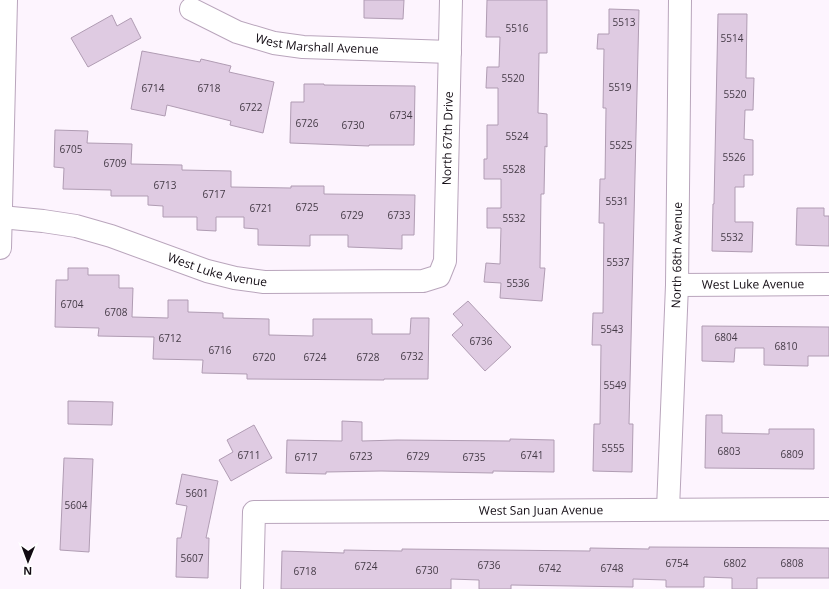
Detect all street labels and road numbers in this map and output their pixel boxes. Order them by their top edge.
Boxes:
street label: West Marshall Avenue [253,29,379,58]
street label: North 67th Drive [438,91,457,185]
street label: North 68th Avenue [667,202,686,309]
street label: West Luke Avenue [165,248,268,290]
street label: West Luke Avenue [702,275,805,293]
street label: West San Juan Avenue [479,501,603,519]

